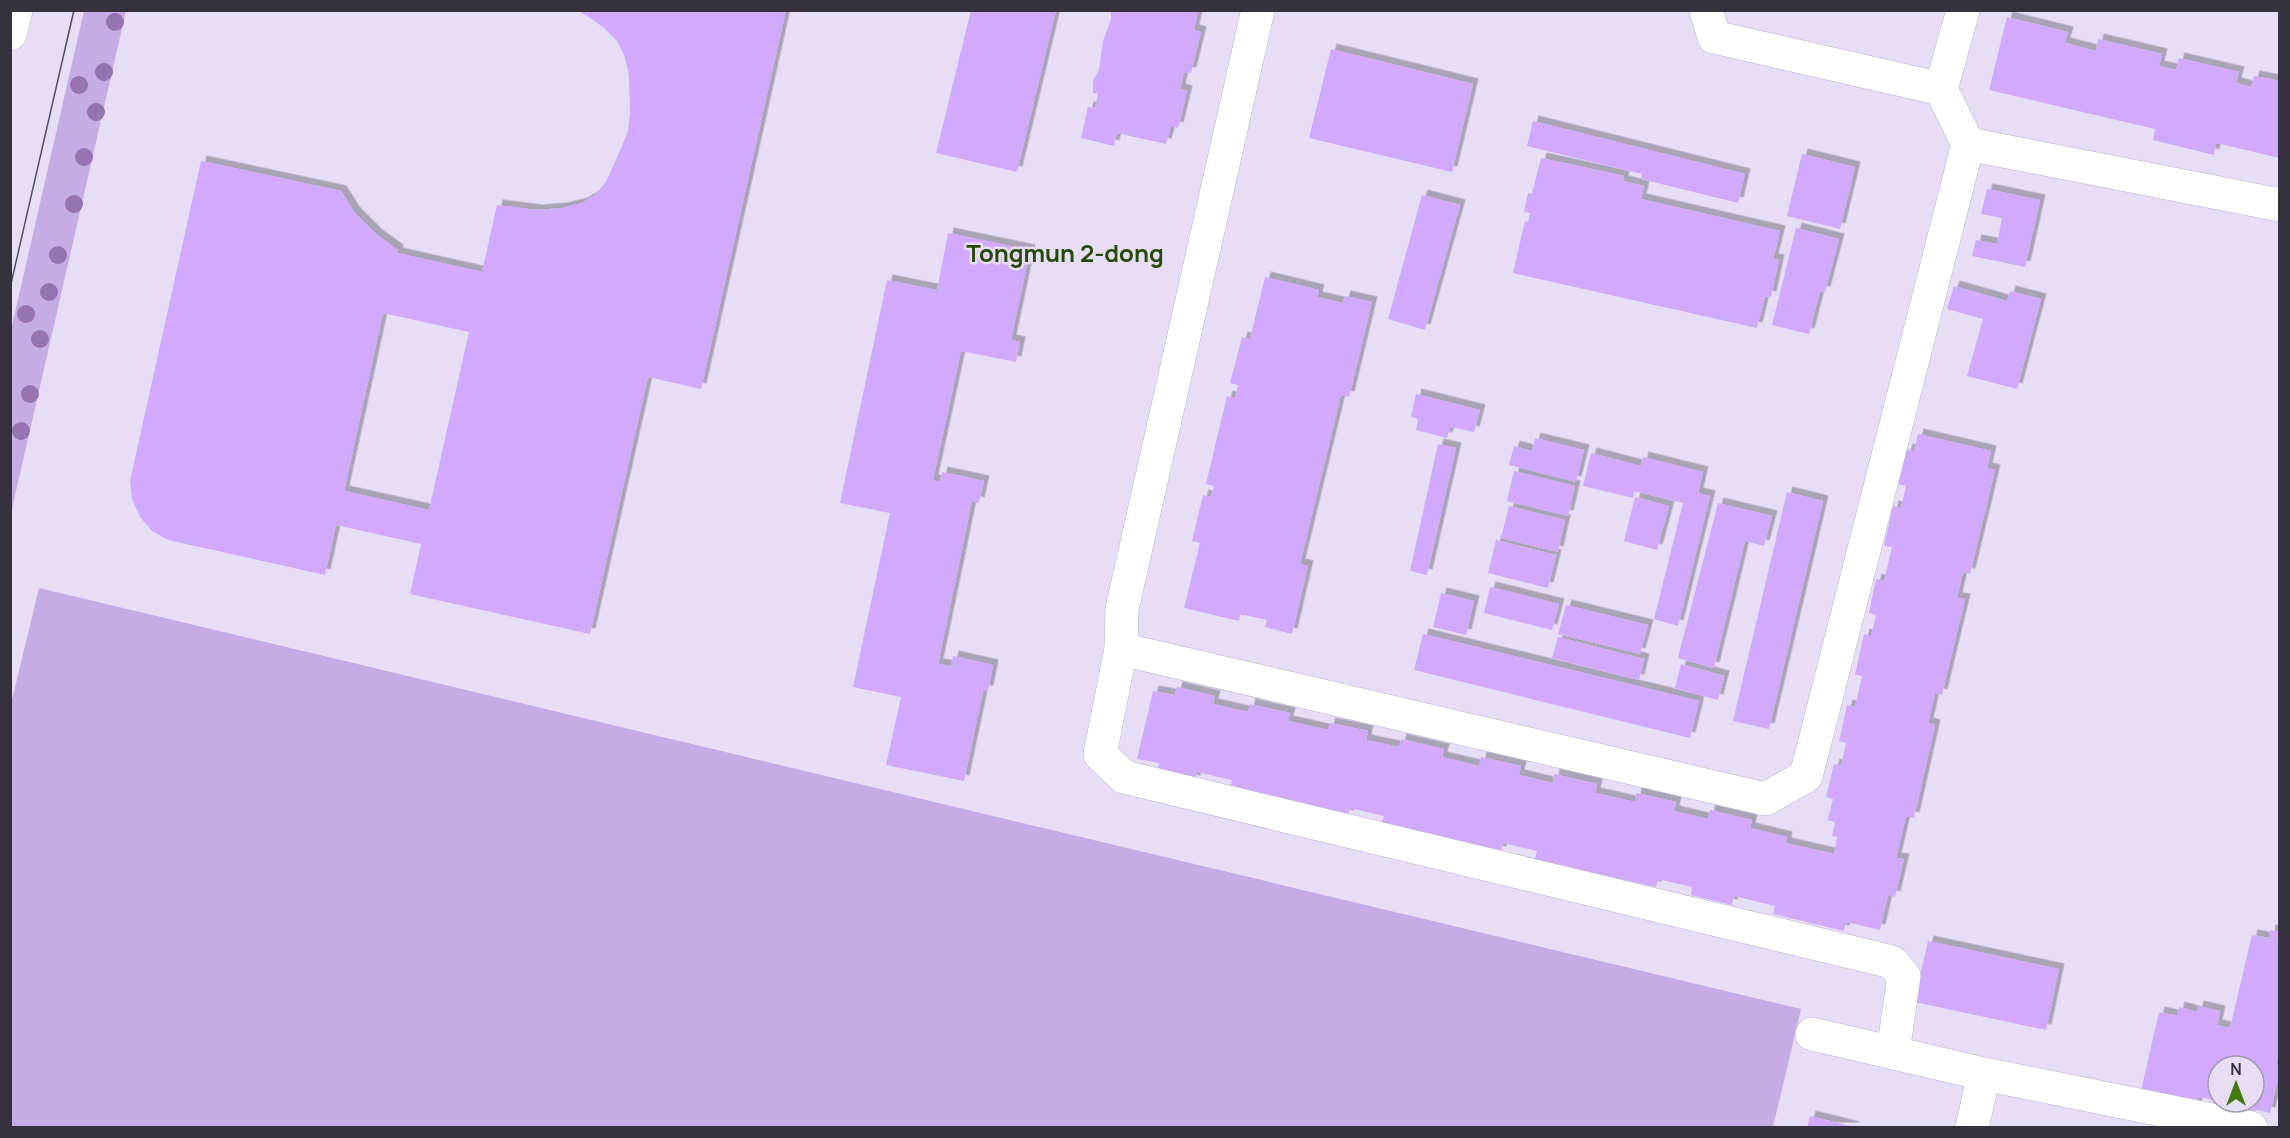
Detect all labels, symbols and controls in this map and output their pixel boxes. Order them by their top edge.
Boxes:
district label: Tongmun 2-dong [966,236,1164,269]
north arrow [2206,1054,2266,1114]
text: N [2230,1058,2242,1080]

